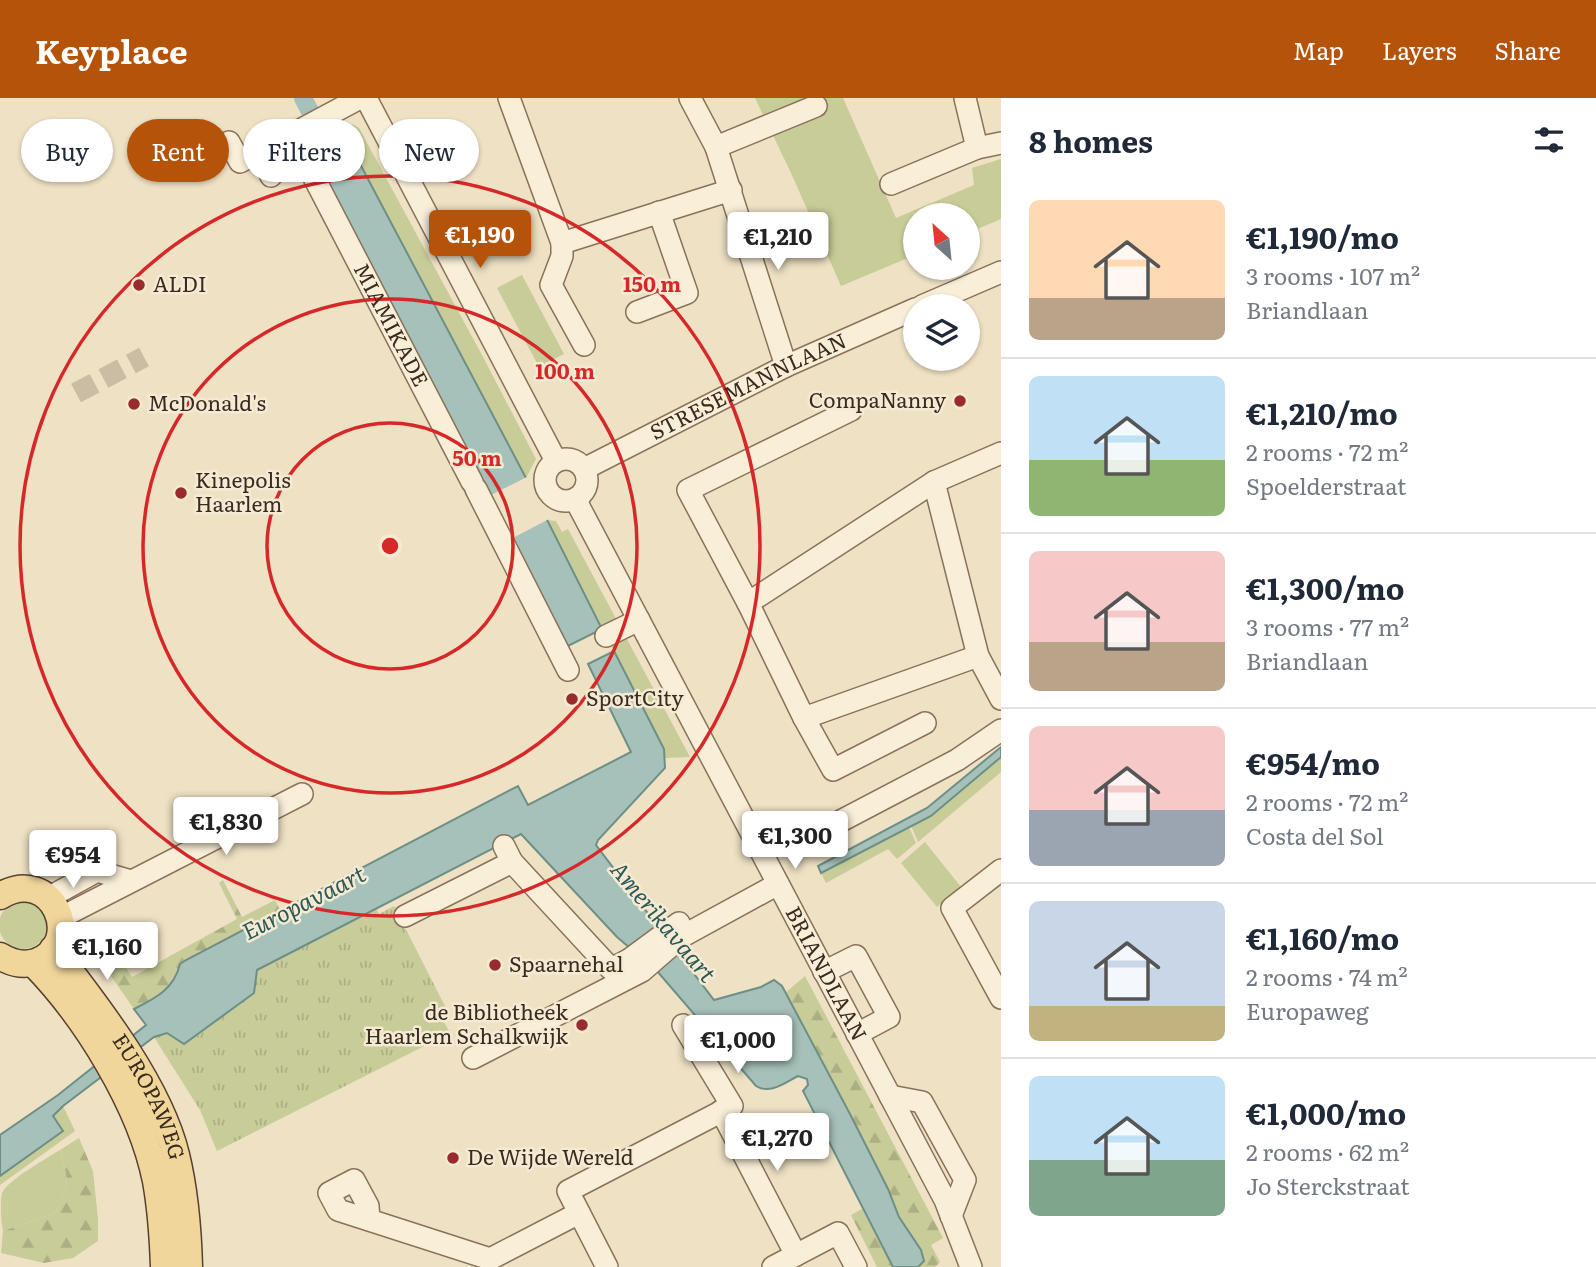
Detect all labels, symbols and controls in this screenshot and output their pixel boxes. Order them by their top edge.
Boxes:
text: Keyplace [35,25,188,74]
text: Map [1293,32,1344,67]
text: Layers [1382,32,1456,67]
text: Share [1494,32,1561,67]
text: 8 homes [1029,118,1153,162]
chip: Buy [21,119,113,182]
chip: Rent [127,119,229,182]
chip: Filters [243,119,365,182]
chip: New [379,119,479,182]
icon: filters [1530,121,1568,159]
north arrow [903,203,980,280]
map controls [903,203,980,371]
pin: €1,190 [423,211,537,270]
pin: €1,210 [721,212,835,272]
text: €1,190/mo [1246,214,1399,258]
text: €1,190 [445,216,515,250]
text: €1,210 [743,218,813,252]
icon: home [1085,228,1169,312]
street label: MIAMIKADE [348,257,438,391]
text: 3 rooms · 107 m² [1246,258,1420,292]
place label: ALDI [153,267,206,298]
text: 150 m [623,267,681,298]
marker: ALDI [131,277,147,293]
text: Briandlaan [1246,292,1369,326]
button: layers [903,294,980,371]
street label: STRESEMANNLAAN [644,323,851,446]
text: 100 m [535,354,595,385]
place label: CompaNanny [809,383,947,414]
place label: McDonald's [148,386,266,417]
text: €1,210/mo [1246,390,1398,434]
marker: CompaNanny [952,393,968,409]
marker: McDonald's [126,396,142,412]
icon: home [1085,404,1169,488]
text: 2 rooms · 72 m² [1246,434,1408,468]
text: 50 m [452,441,502,472]
place label: Kinepolis Haarlem [195,463,291,518]
text: Spoelderstraat [1246,468,1406,502]
marker: Kinepolis Haarlem [173,485,189,501]
centre of rings [378,534,402,558]
text: €1,300/mo [1246,565,1404,609]
icon: home [1085,579,1169,663]
text: 3 rooms · 77 m² [1246,609,1409,643]
text: Briandlaan [1246,643,1369,677]
place label: SportCity [586,681,684,712]
marker: SportCity [564,691,580,707]
text: €954/mo [1246,740,1380,784]
icon: home [1085,754,1169,838]
text: 2 rooms · 72 m² [1246,784,1408,818]
pin: €1,830 [169,798,283,857]
text: €1,830 [189,803,263,837]
pin: €1,300 [738,812,852,871]
text: €1,300 [758,817,832,851]
text: Costa del Sol [1246,818,1384,852]
pin: €954 [32,830,114,890]
text: €954 [45,836,101,870]
water label: Amerikavaart [604,853,725,989]
water label: Europavaart [235,856,371,947]
street label: BRIANDLAAN [779,900,876,1046]
text: €1,160/mo [1246,915,1399,959]
pin: €1,160 [50,922,164,982]
text: €1,160 [72,928,142,962]
icon: home [1085,929,1169,1013]
place label: Spaarnehal [509,947,624,978]
marker: Spaarnehal [487,957,503,973]
text: 2 rooms · 74 m² [1246,959,1408,993]
text: Europaweg [1246,993,1369,1027]
place label: de Bibliotheek Haarlem Schalkwijk [365,995,568,1050]
pin: €1,000 [681,1016,795,1075]
marker: de Bibliotheek Haarlem Schalkwijk [574,1017,590,1033]
text: €1,000 [700,1021,776,1055]
street label: EUROPAWEG [106,1026,195,1163]
text: €1,000/mo [1246,1090,1406,1134]
icon: home [1085,1104,1169,1188]
pin: €1,270 [720,1114,834,1173]
text: €1,270 [741,1119,813,1153]
text: 2 rooms · 62 m² [1246,1134,1409,1168]
place label: De Wijde Wereld [467,1140,634,1171]
marker: De Wijde Wereld [445,1150,461,1166]
text: Jo Sterckstraat [1246,1168,1410,1202]

